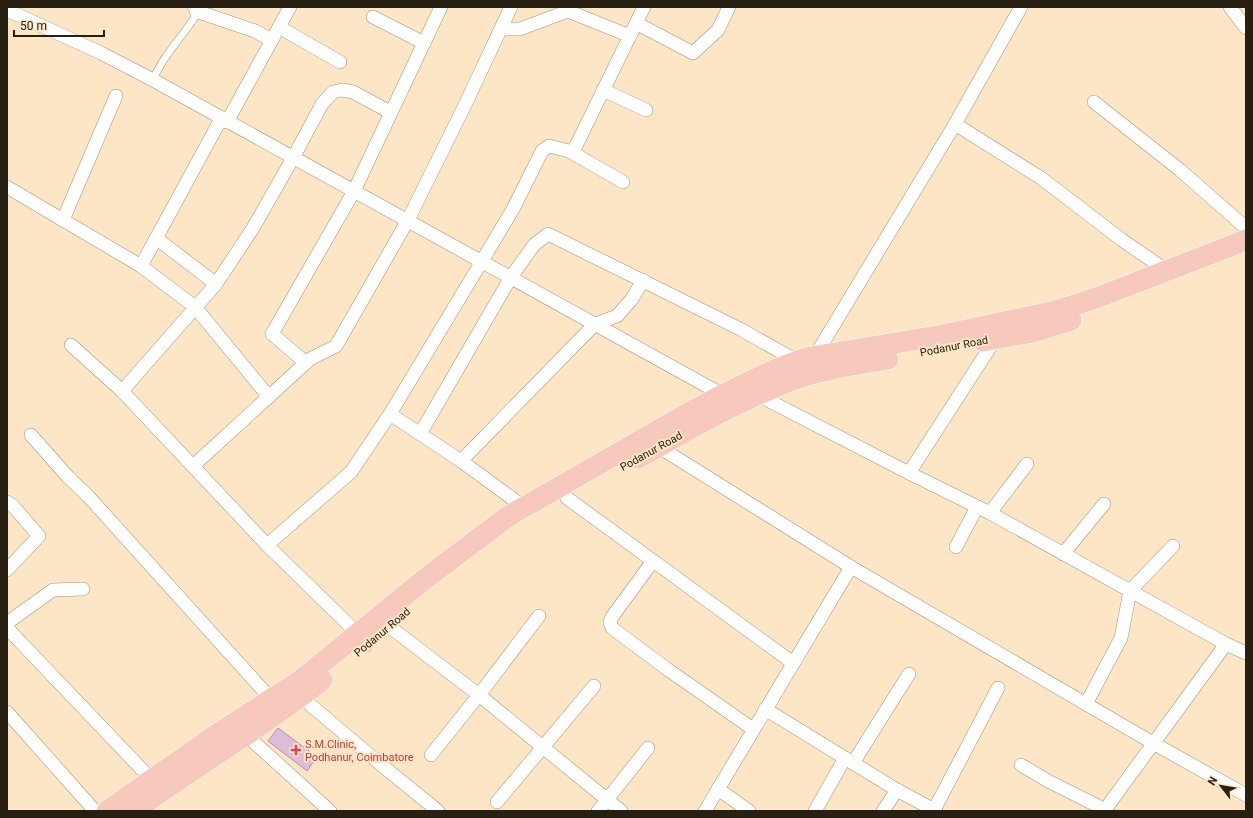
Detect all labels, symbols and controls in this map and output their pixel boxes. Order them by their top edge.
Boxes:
scale bar [14,12,104,38]
text: 50 m [20,19,47,33]
street label: Podanur Road [919,334,989,359]
street label: Podanur Road [618,429,685,474]
street label: Podanur Road [352,605,413,660]
place label: S.M.Clinic, Podhanur, Coimbatore [305,738,414,764]
marker: S.M.Clinic, Podhanur, Coimbatore [290,744,302,756]
north arrow [1201,766,1241,806]
text: N [1205,774,1221,788]

